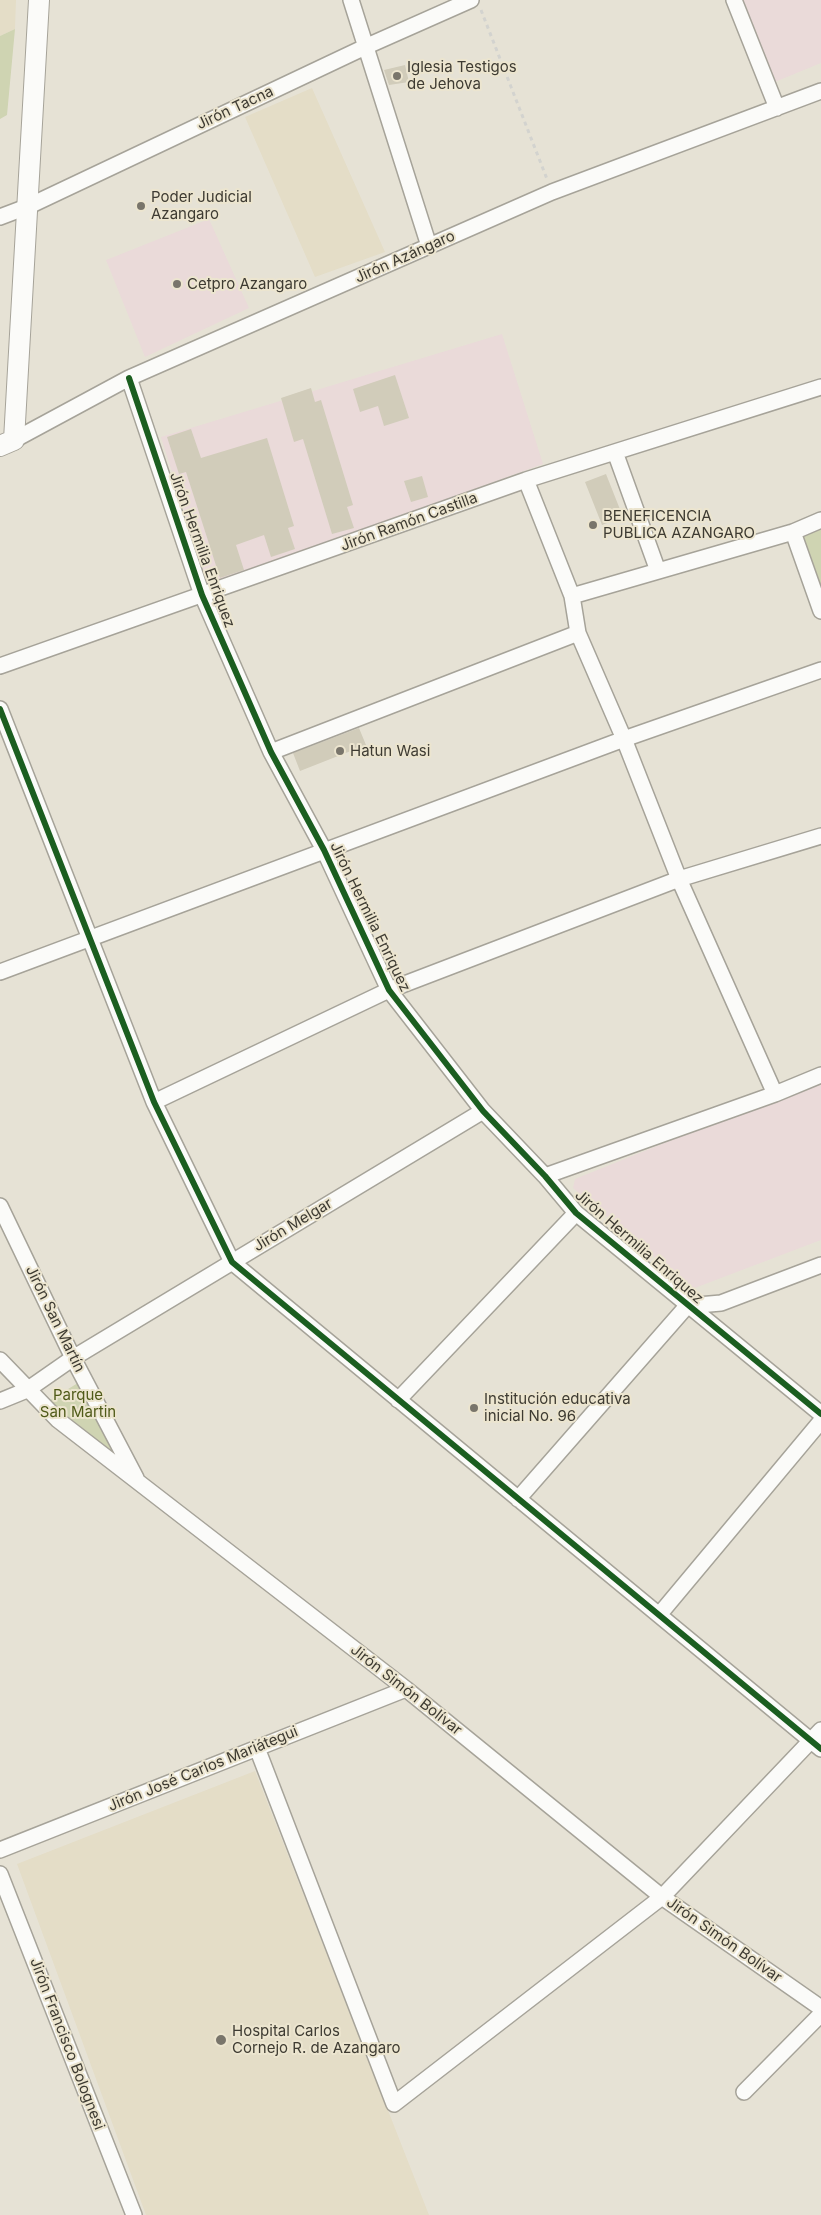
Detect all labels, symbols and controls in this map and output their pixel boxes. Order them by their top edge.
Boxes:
place label: Iglesia Testigos de Jehova [407,58,517,93]
marker: Iglesia Testigos de Jehova [391,70,403,82]
street label: Jirón Tacna [194,82,276,134]
place label: Poder Judicial Azangaro [151,188,252,223]
marker: Poder Judicial Azangaro [135,200,147,212]
street label: Jirón Azángaro [352,227,458,287]
place label: Cetpro Azangaro [187,275,307,293]
marker: Cetpro Azangaro [171,278,183,290]
street label: Jirón Hermilia Enriquez [165,470,239,630]
street label: Jirón Ramón Castilla [338,489,480,555]
place label: BENEFICENCIA PUBLICA AZANGARO [603,507,755,542]
marker: BENEFICENCIA PUBLICA AZANGARO [587,519,599,531]
place label: Hatun Wasi [350,742,430,760]
marker: Hatun Wasi [334,745,346,757]
street label: Jirón Hermilia Enriquez [326,839,414,995]
street label: Jirón Hermilia Enriquez [571,1186,707,1308]
street label: Jirón Melgar [250,1194,336,1256]
street label: Jirón San Martín [21,1263,89,1375]
park label: Parque San Martin [40,1386,116,1421]
place label: Institución educativa inicial No. 96 [484,1390,631,1425]
marker: Institución educativa inicial No. 96 [468,1402,480,1414]
street label: Jirón Simón Bolívar [347,1641,465,1739]
street label: Jirón José Carlos Mariátegui [105,1723,301,1815]
street label: Jirón Simón Bolívar [663,1893,785,1987]
street label: Jirón Francisco Bolognesi [26,1955,108,2133]
place label: Hospital Carlos Cornejo R. de Azangaro [232,2022,401,2057]
marker: Hospital Carlos Cornejo R. de Azangaro [214,2033,228,2047]

